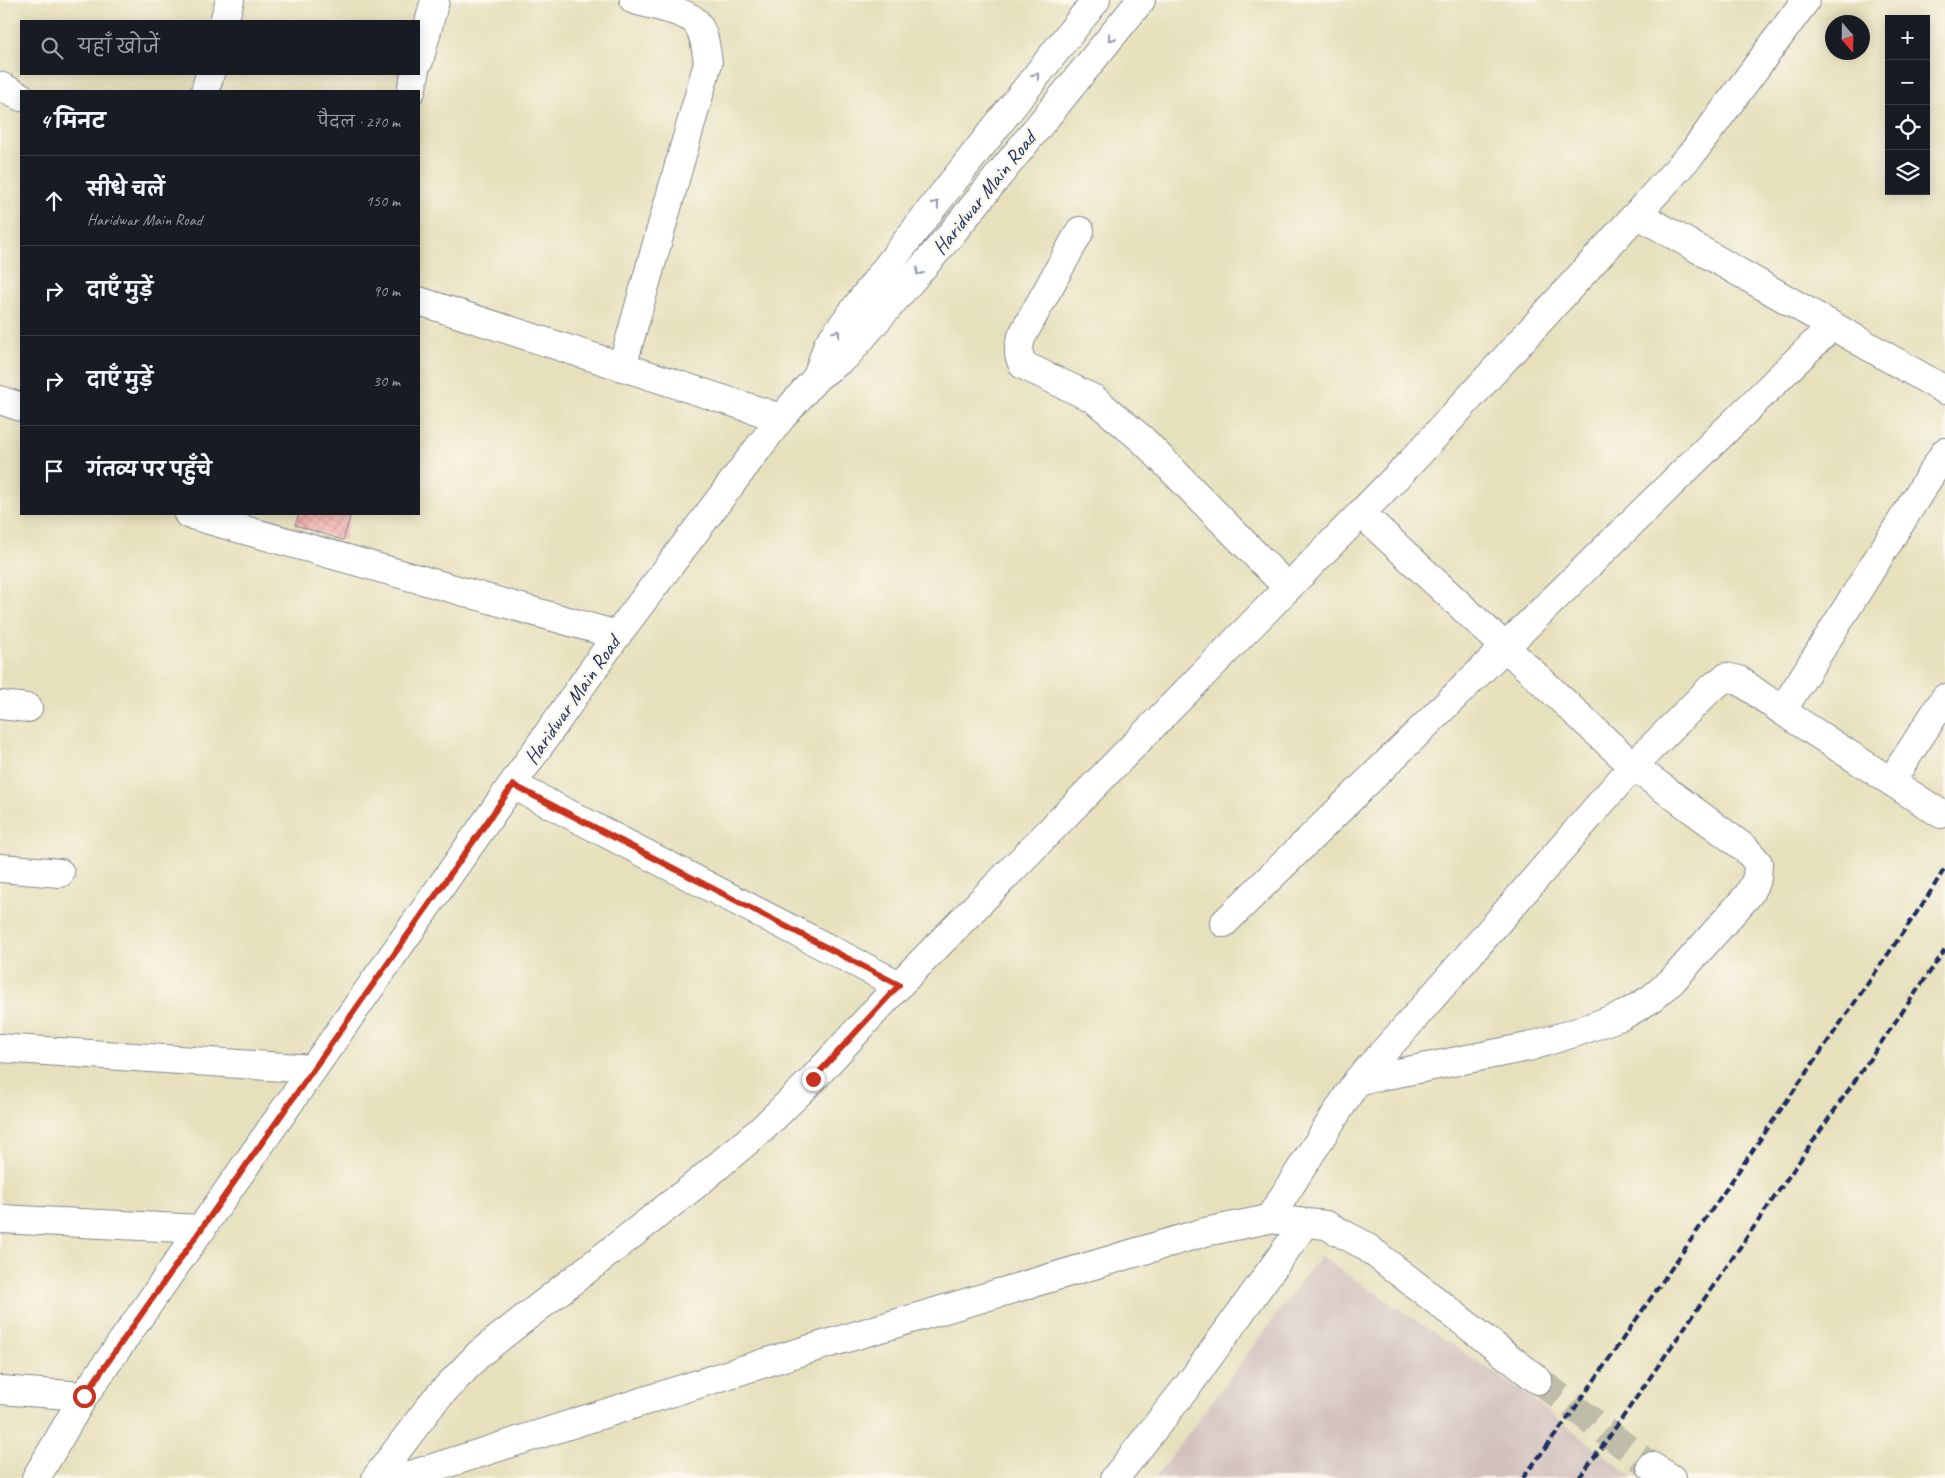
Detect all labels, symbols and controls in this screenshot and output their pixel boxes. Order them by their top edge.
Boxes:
north arrow [1825,15,1870,60]
map controls [1885,15,1930,195]
button: + [1885,15,1930,60]
search box [20,20,420,75]
one-way arrow [1108,32,1116,41]
icon: search [38,34,66,62]
text: यहाँ खोजें [78,35,159,59]
button: − [1885,60,1930,105]
one-way arrow [1030,72,1039,82]
button: locate [1885,105,1930,150]
text: 4 मिनट [40,108,106,134]
text: पैदल · 270 m [318,112,400,132]
street label: Haridwar Main Road [926,124,1043,260]
button: layers [1885,150,1930,195]
text: सीधे चलें [87,178,165,202]
icon: ahead [40,187,68,215]
text: 150 m [366,191,400,211]
one-way arrow [930,201,938,210]
text: Haridwar Main Road [87,210,202,230]
one-way arrow [916,266,925,275]
icon: right [40,277,68,305]
text: दाएँ मुड़ें [87,278,153,302]
text: 90 m [373,281,400,301]
one-way arrow [831,330,839,339]
icon: right [40,367,68,395]
text: दाएँ मुड़ें [87,368,153,392]
text: 30 m [373,371,400,391]
icon: arrive [40,457,68,485]
text: गंतव्य पर पहुँचे [87,458,212,482]
street label: Haridwar Main Road [518,628,628,769]
route end [802,1068,825,1091]
route start [73,1385,96,1408]

